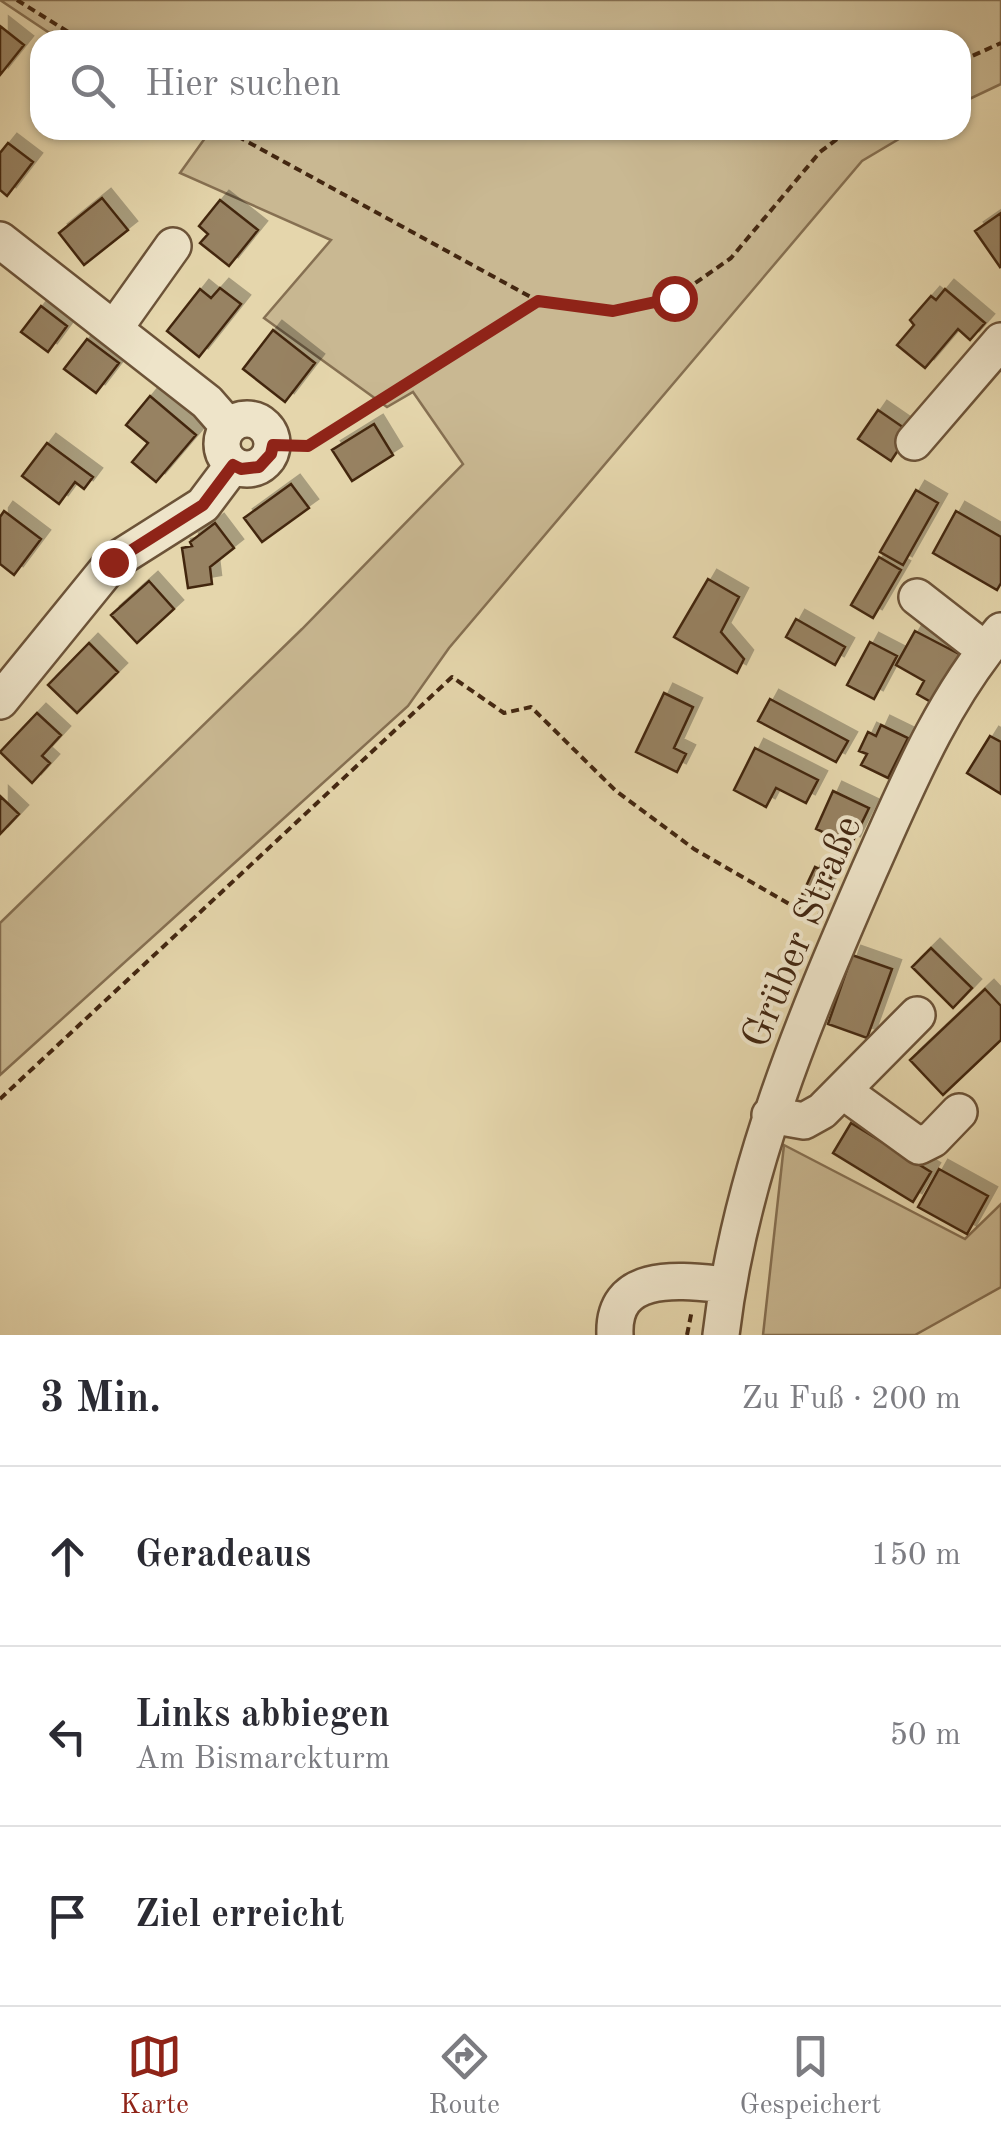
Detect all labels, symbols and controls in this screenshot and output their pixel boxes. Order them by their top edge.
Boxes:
search box [30,30,971,140]
icon: search [65,58,120,113]
text: Hier suchen [145,66,341,104]
route start [652,276,698,322]
route end [91,540,137,586]
street label: Grüber Straße [737,811,870,1054]
text: 3 Min. [40,1379,161,1421]
text: Zu Fuß · 200 m [742,1384,961,1416]
icon: ahead [40,1529,95,1584]
text: Geradeaus [135,1537,311,1575]
text: 150 m [871,1540,961,1572]
text: Links abbiegen [135,1697,390,1735]
icon: left [40,1709,95,1764]
text: 50 m [890,1720,961,1752]
text: Am Bismarckturm [135,1744,390,1776]
icon: arrive [40,1889,95,1944]
text: Ziel erreicht [135,1897,344,1935]
tab: Karte [120,2029,189,2124]
tab: Route [428,2029,500,2124]
tab: Gespeichert [740,2029,881,2124]

